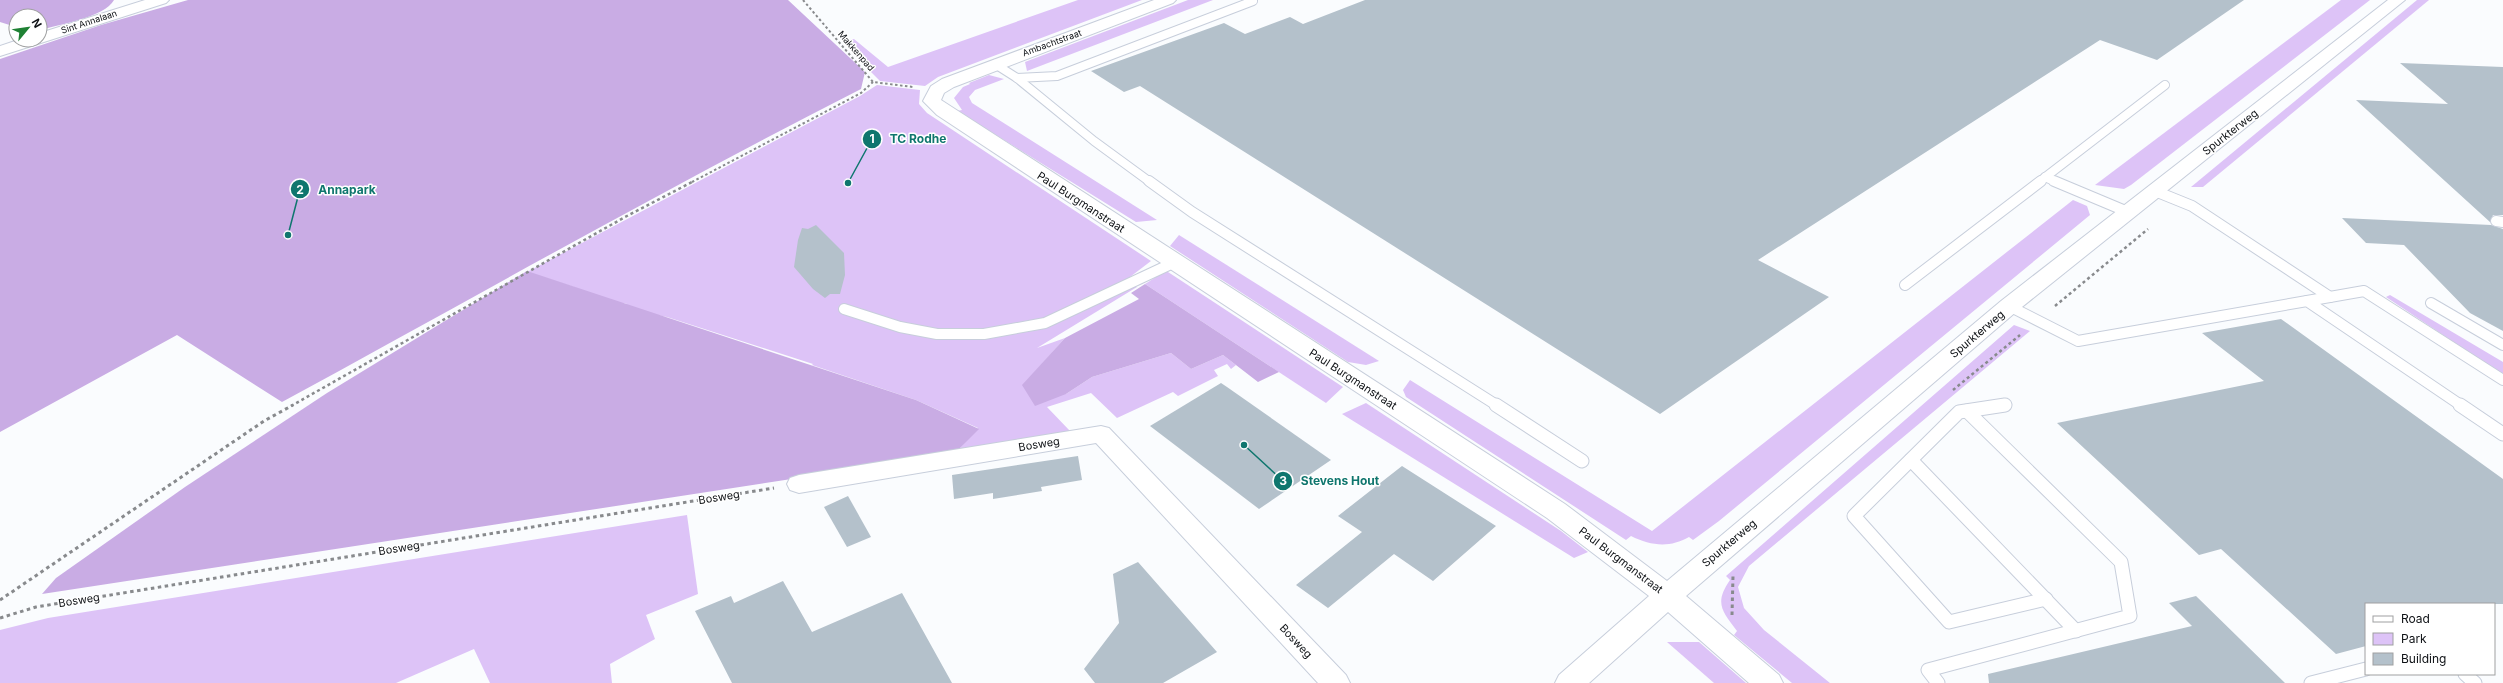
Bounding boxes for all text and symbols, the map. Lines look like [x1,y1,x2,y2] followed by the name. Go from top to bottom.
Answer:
[59,7,118,36] street label: Sint Annalaan
[8,8,48,48] north arrow
[29,16,45,30] text: N
[1021,27,1083,58] street label: Ambachtstraat
[836,28,877,73] street label: Makkenpad
[2199,106,2261,158] street label: Spurkterweg
[862,127,954,151] callout: TC Rodhe
[869,131,875,146] text: 1
[890,131,946,146] text: TC Rodhe
[1035,168,1128,236] street label: Paul Burgmanstraat
[290,177,383,201] callout: Annapark
[296,182,304,197] text: 2
[318,182,376,197] text: Annapark
[1947,307,2007,361] street label: Spurkterweg
[1307,345,1400,413] street label: Paul Burgmanstraat
[1017,434,1061,454] street label: Bosweg
[1273,469,1387,493] callout: Stevens Hout
[1279,473,1287,488] text: 3
[1301,473,1380,488] text: Stevens Hout
[697,487,741,507] street label: Bosweg
[1699,516,1759,570] street label: Spurkterweg
[1576,524,1666,596] street label: Paul Burgmanstraat
[377,538,421,558] street label: Bosweg
[57,590,101,610] street label: Bosweg
[2365,603,2495,675] legend
[2401,611,2430,626] text: Road
[1277,621,1315,661] street label: Bosweg
[2401,631,2427,646] text: Park
[2401,651,2446,666] text: Building

